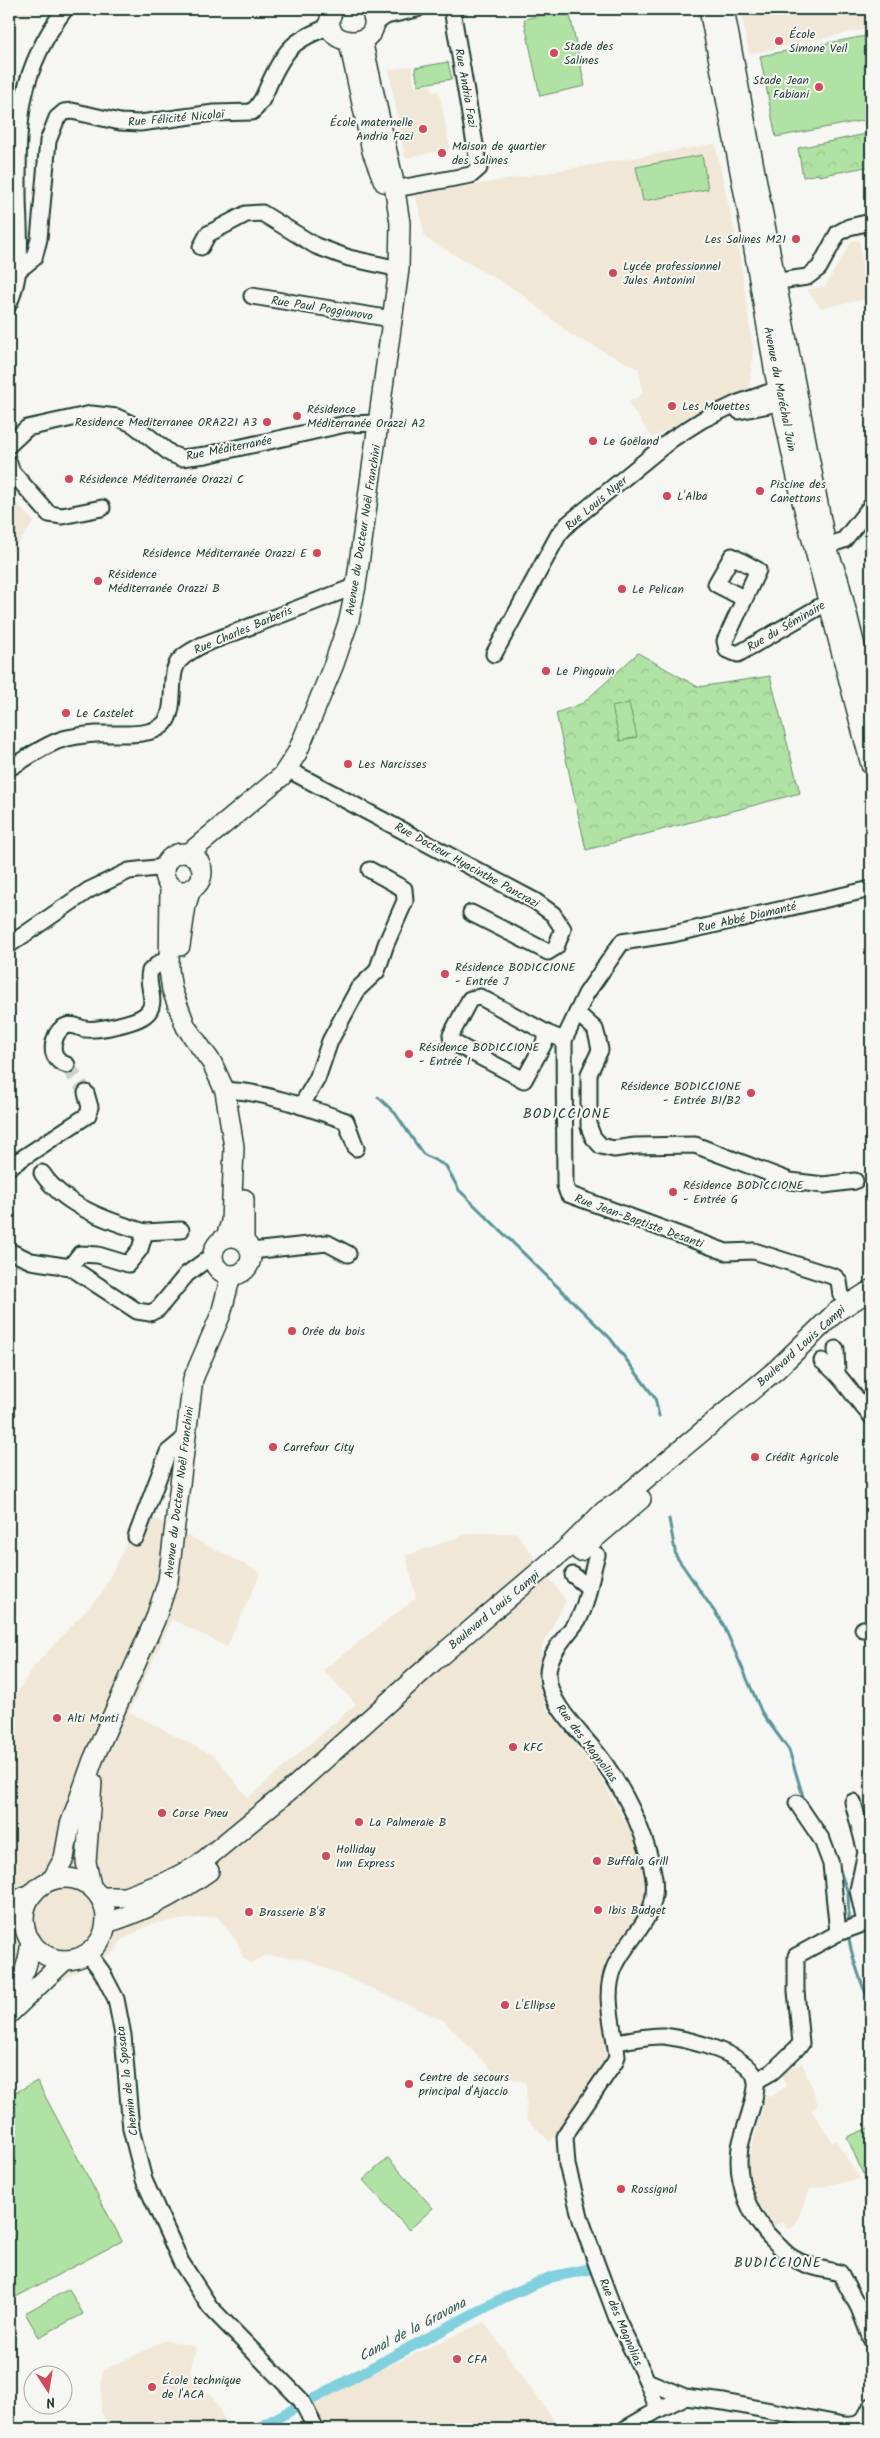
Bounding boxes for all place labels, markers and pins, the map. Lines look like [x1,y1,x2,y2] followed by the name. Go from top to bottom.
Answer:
[789,25,847,58] place label: École Simone Veil
[773,35,785,47] marker: École Simone Veil
[564,37,613,70] place label: Stade des Salines
[548,47,560,59] marker: Stade des Salines
[753,71,810,104] place label: Stade Jean Fabiani
[813,81,825,93] marker: Stade Jean Fabiani
[330,113,414,146] place label: École maternelle Andria Fazi
[417,123,429,135] marker: École maternelle Andria Fazi
[452,137,547,170] place label: Maison de quartier des Salines
[436,147,448,159] marker: Maison de quartier des Salines
[704,230,786,249] place label: Les Salines M21
[790,233,802,245] marker: Les Salines M21
[623,257,721,290] place label: Lycée professionnel Jules Antonini
[607,267,619,279] marker: Lycée professionnel Jules Antonini
[682,397,750,416] place label: Les Mouettes
[307,400,426,433] place label: Résidence Méditerranée Orazzi A2
[666,400,678,412] marker: Les Mouettes
[291,410,303,422] marker: Résidence Méditerranée Orazzi A2
[75,413,257,432] place label: Residence Mediterranee ORAZZI A3
[261,416,273,428] marker: Residence Mediterranee ORAZZI A3
[603,432,660,451] place label: Le Goëland
[587,435,599,447] marker: Le Goëland
[79,470,244,489] place label: Résidence Méditerranée Orazzi C
[63,473,75,485] marker: Résidence Méditerranée Orazzi C
[770,475,826,508] place label: Piscine des Canettons
[754,485,766,497] marker: Piscine des Canettons
[677,487,708,506] place label: L'Alba
[661,490,673,502] marker: L'Alba
[142,544,308,563] place label: Résidence Méditerranée Orazzi E
[311,547,323,559] marker: Résidence Méditerranée Orazzi E
[108,565,220,598] place label: Résidence Méditerranée Orazzi B
[92,575,104,587] marker: Résidence Méditerranée Orazzi B
[632,580,684,599] place label: Le Pelican
[616,583,628,595] marker: Le Pelican
[556,662,615,681] place label: Le Pingouin
[540,665,552,677] marker: Le Pingouin
[76,704,134,723] place label: Le Castelet
[60,707,72,719] marker: Le Castelet
[358,755,427,774] place label: Les Narcisses
[342,758,354,770] marker: Les Narcisses
[455,958,577,991] place label: Résidence BODICCIONE - Entrée J
[439,968,451,980] marker: Résidence BODICCIONE - Entrée J
[419,1038,541,1071] place label: Résidence BODICCIONE - Entrée I
[403,1048,415,1060] marker: Résidence BODICCIONE - Entrée I
[620,1077,742,1110] place label: Résidence BODICCIONE - Entrée B1/B2
[745,1087,757,1099] marker: Résidence BODICCIONE - Entrée B1/B2
[683,1176,805,1209] place label: Résidence BODICCIONE - Entrée G
[667,1186,679,1198] marker: Résidence BODICCIONE - Entrée G
[302,1322,365,1341] place label: Orée du bois
[286,1325,298,1337] marker: Orée du bois
[283,1438,354,1457] place label: Carrefour City
[267,1441,279,1453] marker: Carrefour City
[765,1448,839,1467] place label: Crédit Agricole
[749,1451,761,1463] marker: Crédit Agricole
[67,1709,119,1728] place label: Alti Monti
[51,1712,63,1724] marker: Alti Monti
[523,1738,544,1757] place label: KFC
[507,1741,519,1753] marker: KFC
[172,1804,228,1823] place label: Corse Pneu
[156,1807,168,1819] marker: Corse Pneu
[369,1813,446,1832] place label: La Palmeraie B
[353,1816,365,1828] marker: La Palmeraie B
[336,1840,395,1873] place label: Holliday Inn Express
[320,1850,332,1862] marker: Holliday Inn Express
[607,1852,668,1871] place label: Buffalo Grill
[591,1855,603,1867] marker: Buffalo Grill
[608,1901,666,1920] place label: Ibis Budget
[259,1903,326,1922] place label: Brasserie B'8
[592,1904,604,1916] marker: Ibis Budget
[243,1906,255,1918] marker: Brasserie B'8
[515,1996,556,2015] place label: L'Ellipse
[499,1999,511,2011] marker: L'Ellipse
[418,2068,509,2101] place label: Centre de secours principal d'Ajaccio
[403,2078,415,2090] marker: Centre de secours principal d'Ajaccio
[631,2180,677,2199] place label: Rossignol
[615,2183,627,2195] marker: Rossignol
[467,2350,488,2369] place label: CFA
[451,2353,463,2365] marker: CFA
[162,2371,241,2404] place label: École technique de l'ACA
[146,2381,158,2393] marker: École technique de l'ACA

